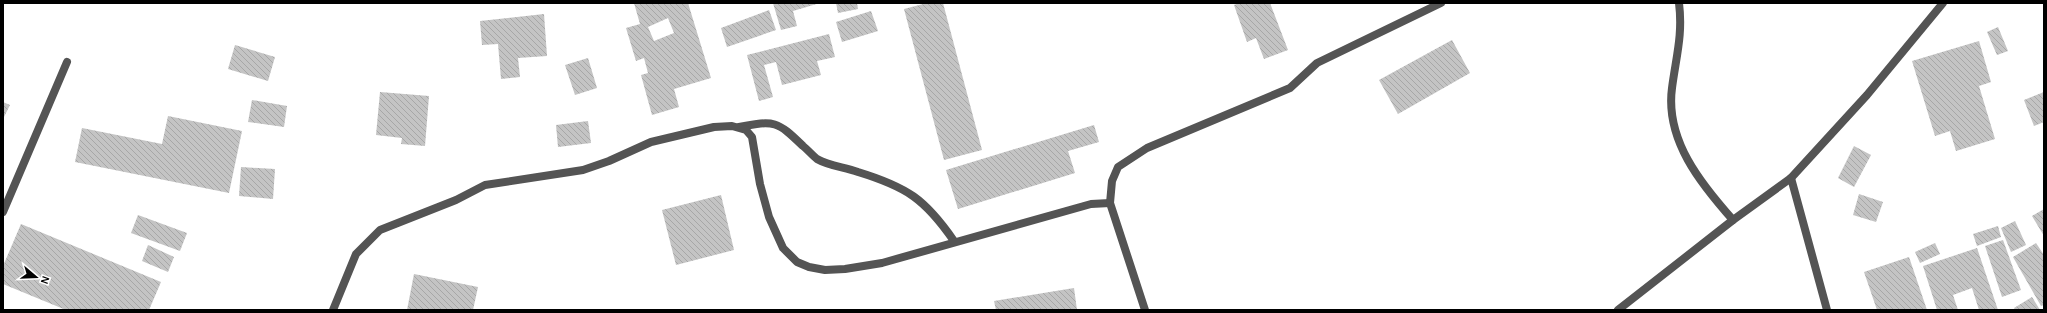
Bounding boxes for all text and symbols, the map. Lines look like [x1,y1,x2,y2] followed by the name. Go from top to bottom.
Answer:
[16,257,56,297] north arrow
[39,275,51,286] text: N

